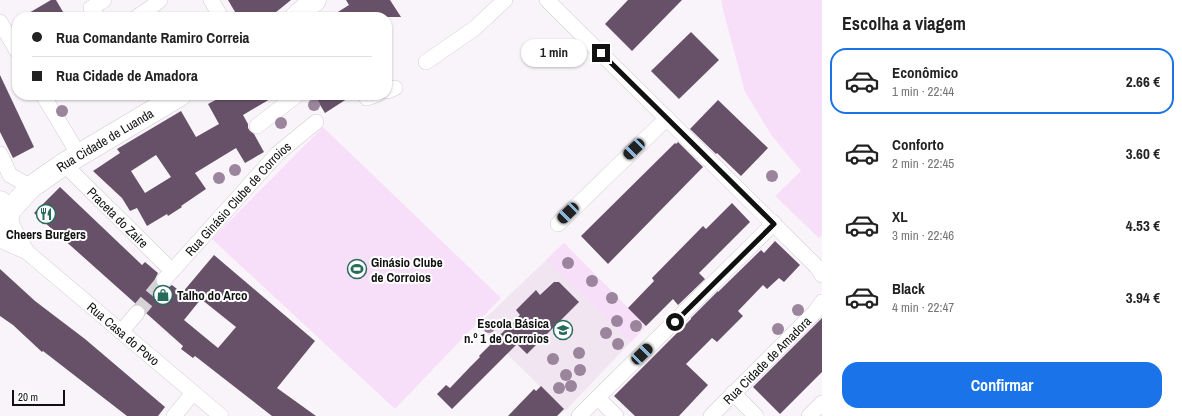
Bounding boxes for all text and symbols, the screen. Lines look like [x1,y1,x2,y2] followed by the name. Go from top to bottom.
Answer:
[842,11,966,36] text: Escolha a viagem
[56,27,249,48] text: Rua Comandante Ramiro Correia
[521,39,587,67] callout: 1 min
[540,44,568,61] text: 1 min
[592,44,610,62] route end
[892,62,958,83] text: Econômico
[844,63,880,99] icon: car
[56,65,198,86] text: Rua Cidade de Amadora
[1126,71,1160,92] text: 2.66 €
[892,83,954,100] text: 1 min · 22:44
[53,105,157,176] street label: Rua Cidade de Luanda
[892,134,944,155] text: Conforto
[844,135,880,171] icon: car
[621,136,647,162] car
[182,138,295,260] street label: Rua Ginásio Clube de Corroios
[1126,143,1160,164] text: 3.60 €
[892,155,954,172] text: 2 min · 22:45
[83,184,152,252] street label: Praceta do Zaire
[555,200,581,226] car
[35,203,57,225] restaurant icon: Cheers Burgers
[892,206,908,227] text: XL
[844,207,880,243] icon: car
[1126,215,1160,236] text: 4.53 €
[6,226,86,243] place label: Cheers Burgers
[892,227,954,244] text: 3 min · 22:46
[371,254,443,286] place label: Ginásio Clube de Corroios
[346,258,368,280] sports icon: Ginásio Clube de Corroios
[892,278,925,299] text: Black
[844,279,880,315] icon: car
[152,284,174,306] shop icon: Talho do Arco
[177,287,248,304] place label: Talho do Arco
[1126,287,1160,308] text: 3.94 €
[84,299,163,369] street label: Rua Casa do Povo
[892,299,954,316] text: 4 min · 22:47
[666,313,684,331] route start
[720,313,815,408] street label: Rua Cidade de Amadora
[464,315,549,347] place label: Escola Básica n.º 1 de Corroios
[552,319,574,341] school or university icon: Escola Básica n.º 1 de Corroios
[629,341,655,367] car
[842,362,1162,408] button: Confirmar
[12,388,65,407] scale bar
[18,390,38,404] text: 20 m

